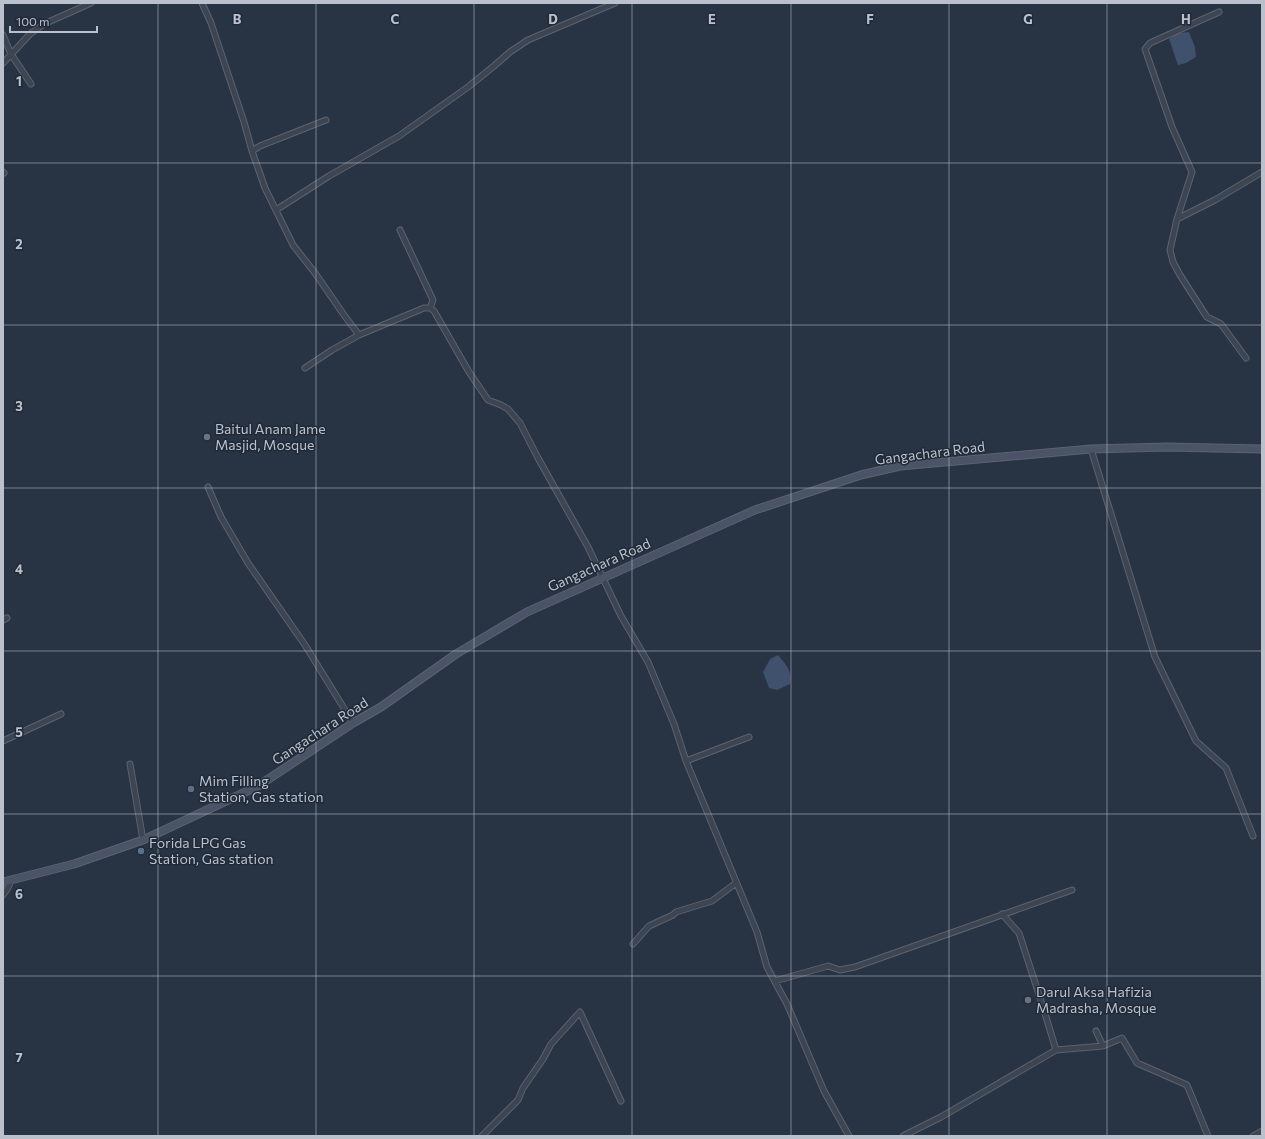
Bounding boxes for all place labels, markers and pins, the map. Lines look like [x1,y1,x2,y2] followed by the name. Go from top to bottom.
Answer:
[215,420,326,453] place label: Baitul Anam Jame Masjid, Mosque
[202,432,212,442] marker: Baitul Anam Jame Masjid, Mosque
[199,772,324,805] place label: Mim Filling Station, Gas station
[186,784,196,794] marker: Mim Filling Station, Gas station
[149,834,274,867] place label: Forida LPG Gas Station, Gas station
[136,846,146,856] marker: Forida LPG Gas Station, Gas station
[1036,983,1156,1016] place label: Darul Aksa Hafizia Madrasha, Mosque
[1023,995,1033,1005] marker: Darul Aksa Hafizia Madrasha, Mosque

